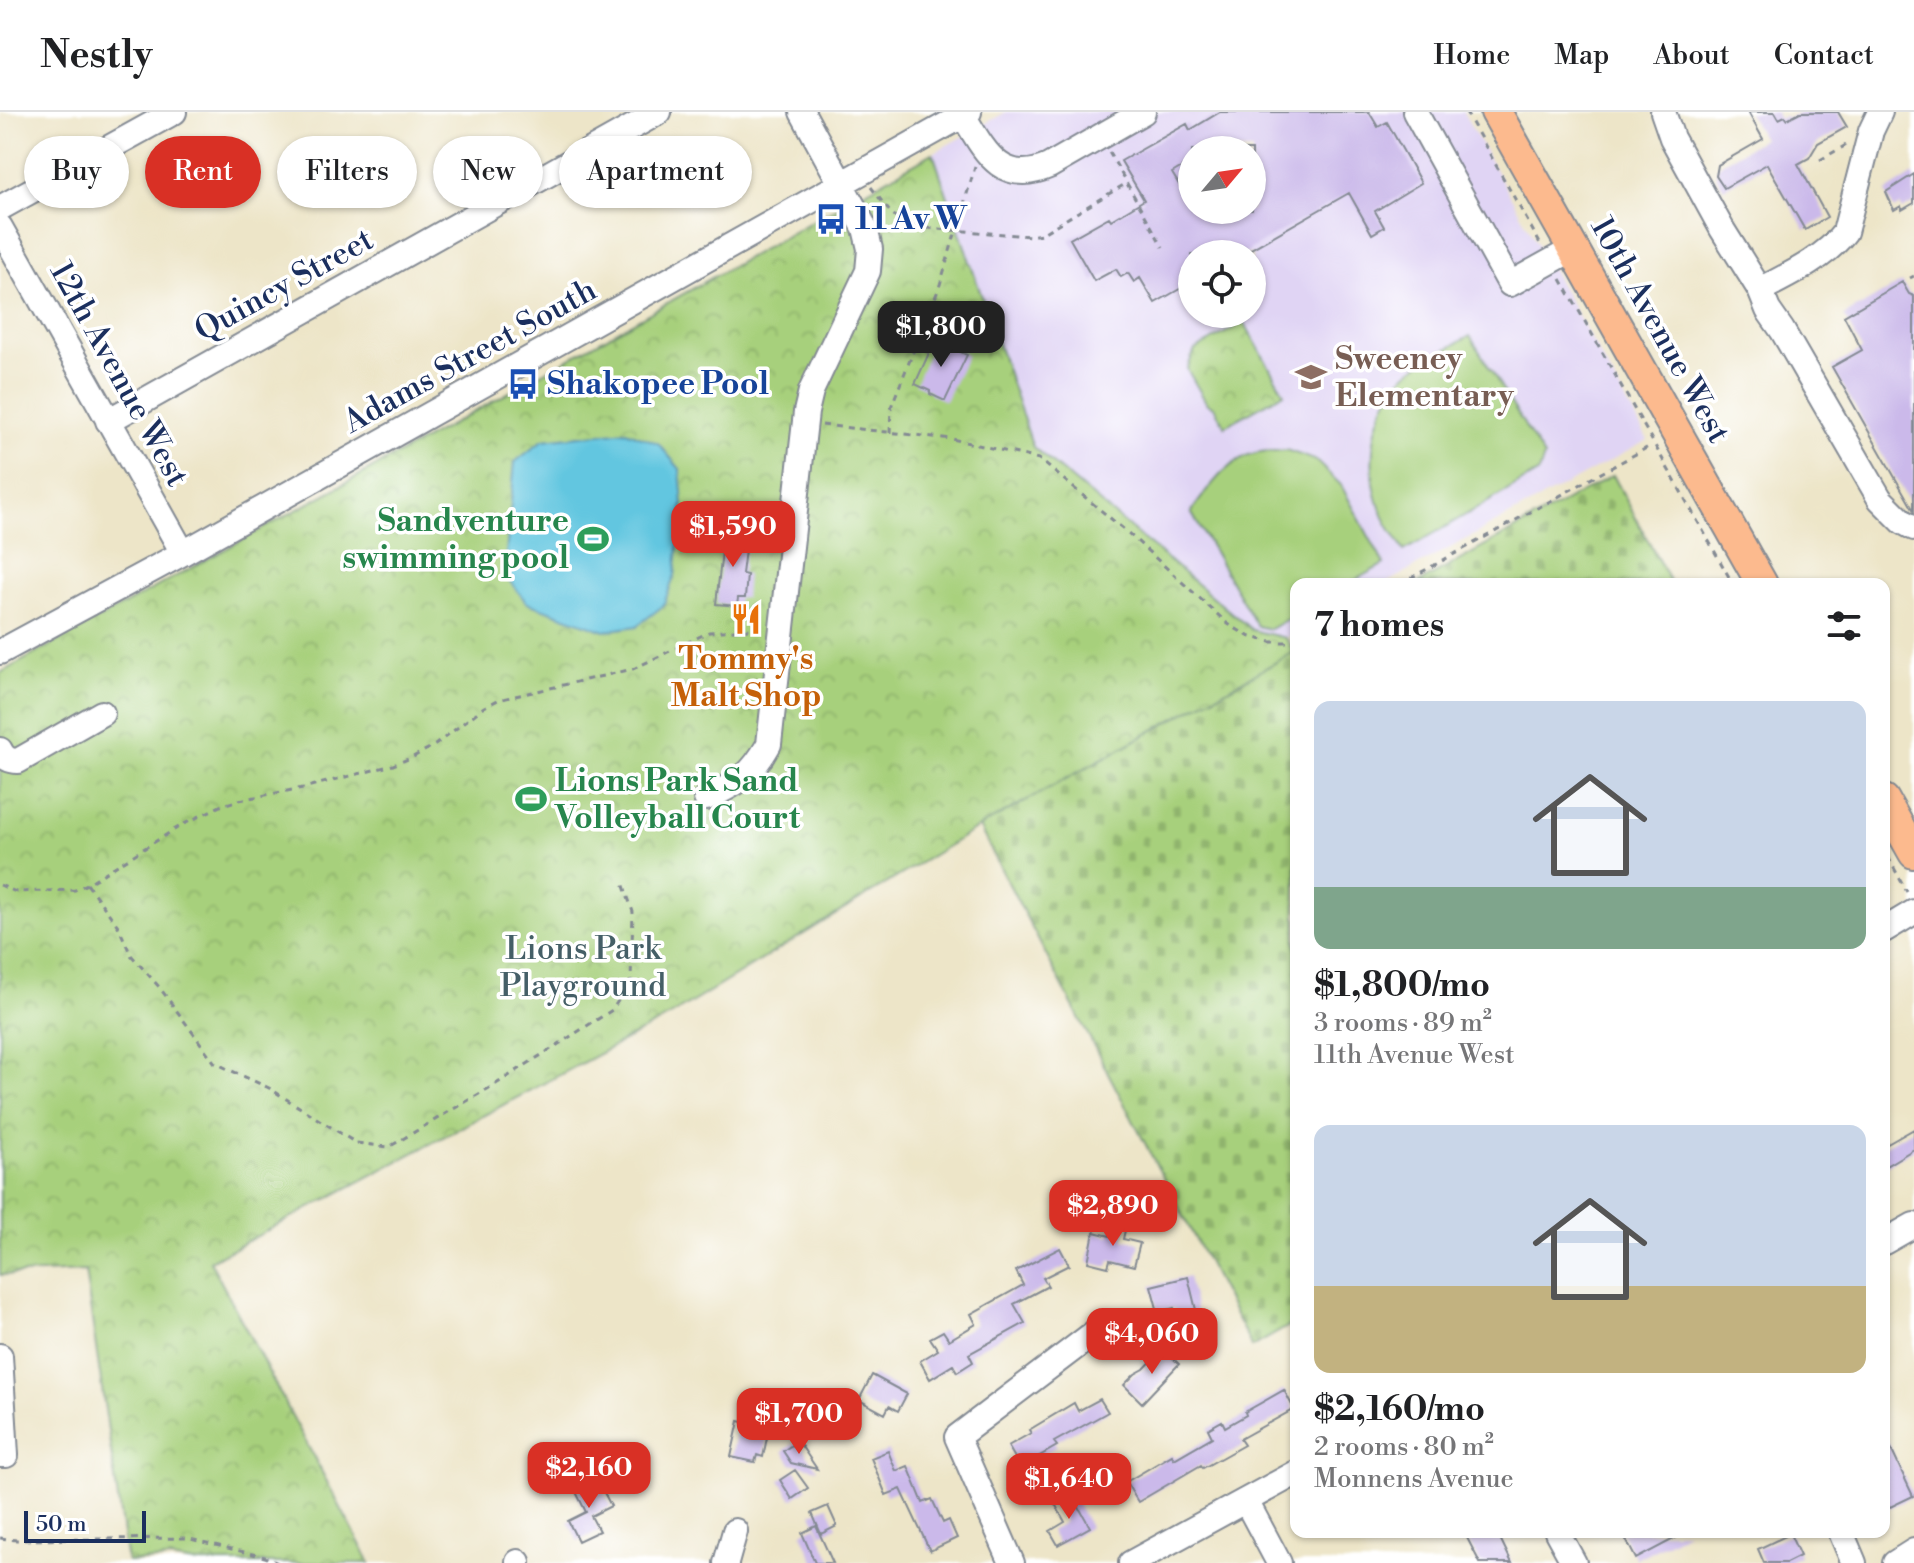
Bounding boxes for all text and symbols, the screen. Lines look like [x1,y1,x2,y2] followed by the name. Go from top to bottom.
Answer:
[40,32,153,79] text: Nestly
[1434,38,1510,73] text: Home
[1554,38,1609,73] text: Map
[1653,38,1730,73] text: About
[1774,38,1874,73] text: Contact
[24,136,129,208] chip: Buy
[145,136,261,208] chip: Rent
[277,136,417,208] chip: Filters
[433,136,543,208] chip: New
[559,136,752,208] chip: Apartment
[1178,136,1266,224] north arrow
[1178,136,1266,328] map controls
[855,199,968,239] place label: 11 Av W
[814,202,848,236] bus stop icon: 11 Av W
[1581,210,1739,450] street label: 10th Avenue West
[188,219,380,351] street label: Quincy Street
[1178,240,1266,328] button: locate
[41,255,197,493] street label: 12th Avenue West
[336,270,604,443] street label: Adams Street South
[876,301,1006,369] pin: $1,800
[896,311,986,343] text: $1,800
[1335,339,1515,416] place label: Sweeney Elementary
[1294,360,1328,394] school or university icon: Sweeney Elementary
[547,364,770,404] place label: Shakopee Pool
[506,367,540,401] bus stop icon: Shakopee Pool
[342,501,569,578] place label: Sandventure swimming pool
[668,501,798,569] pin: $1,590
[689,511,777,543] text: $1,590
[576,522,610,556] sports icon: Sandventure swimming pool
[729,602,763,636] restaurant icon: Tommy's Malt Shop
[1822,604,1866,648] icon: filters
[1314,605,1444,647] text: 7 homes
[670,639,822,716] place label: Tommy's Malt Shop
[1518,753,1662,897] icon: home
[554,761,801,838] place label: Lions Park Sand Volleyball Court
[514,782,548,816] sports icon: Lions Park Sand Volleyball Court
[500,929,666,1006] park label: Lions Park Playground
[1314,965,1490,1007] text: $1,800/mo
[1314,1007,1492,1039] text: 3 rooms · 89 m²
[1314,1039,1515,1071] text: 11th Avenue West
[1518,1177,1662,1321] icon: home
[1048,1180,1178,1248] pin: $2,890
[1067,1190,1159,1222] text: $2,890
[1087,1308,1217,1376] pin: $4,060
[1104,1318,1200,1350] text: $4,060
[734,1388,864,1456] pin: $1,700
[1314,1389,1485,1431] text: $2,160/mo
[755,1398,843,1430] text: $1,700
[1314,1431,1494,1463] text: 2 rooms · 80 m²
[524,1442,654,1510] pin: $2,160
[546,1452,632,1484] text: $2,160
[1004,1453,1134,1521] pin: $1,640
[1024,1463,1114,1495] text: $1,640
[1314,1463,1514,1495] text: Monnens Avenue
[24,1507,146,1543] scale bar
[36,1511,87,1538] text: 50 m

